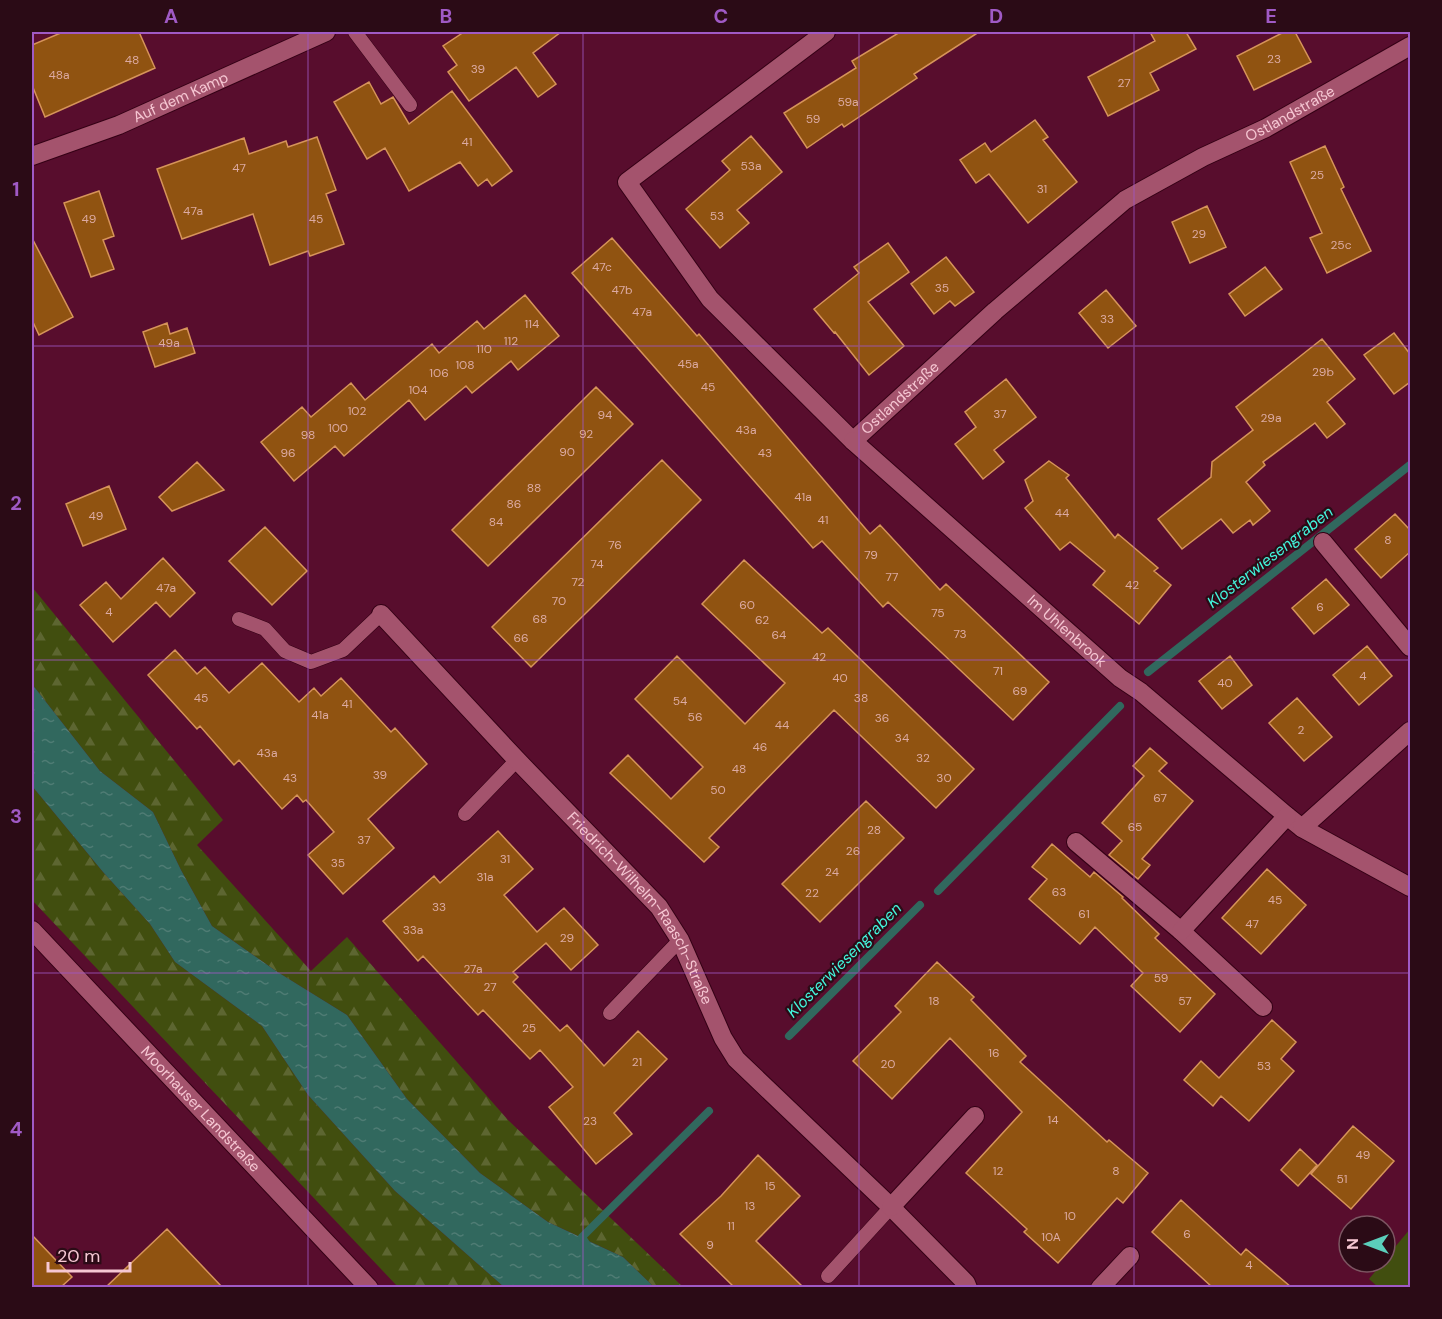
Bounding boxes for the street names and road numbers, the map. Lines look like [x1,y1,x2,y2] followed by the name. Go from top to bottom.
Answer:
[130,67,231,127] street label: Auf dem Kamp
[1242,81,1338,146] street label: Ostlandstraße
[857,357,943,439] street label: Ostlandstraße
[1023,590,1111,672] street label: Im Uhlenbrook
[563,808,717,1008] street label: Friedrich-Wilhelm-Raasch-Straße
[136,1042,265,1176] street label: Moorhauser Landstraße

